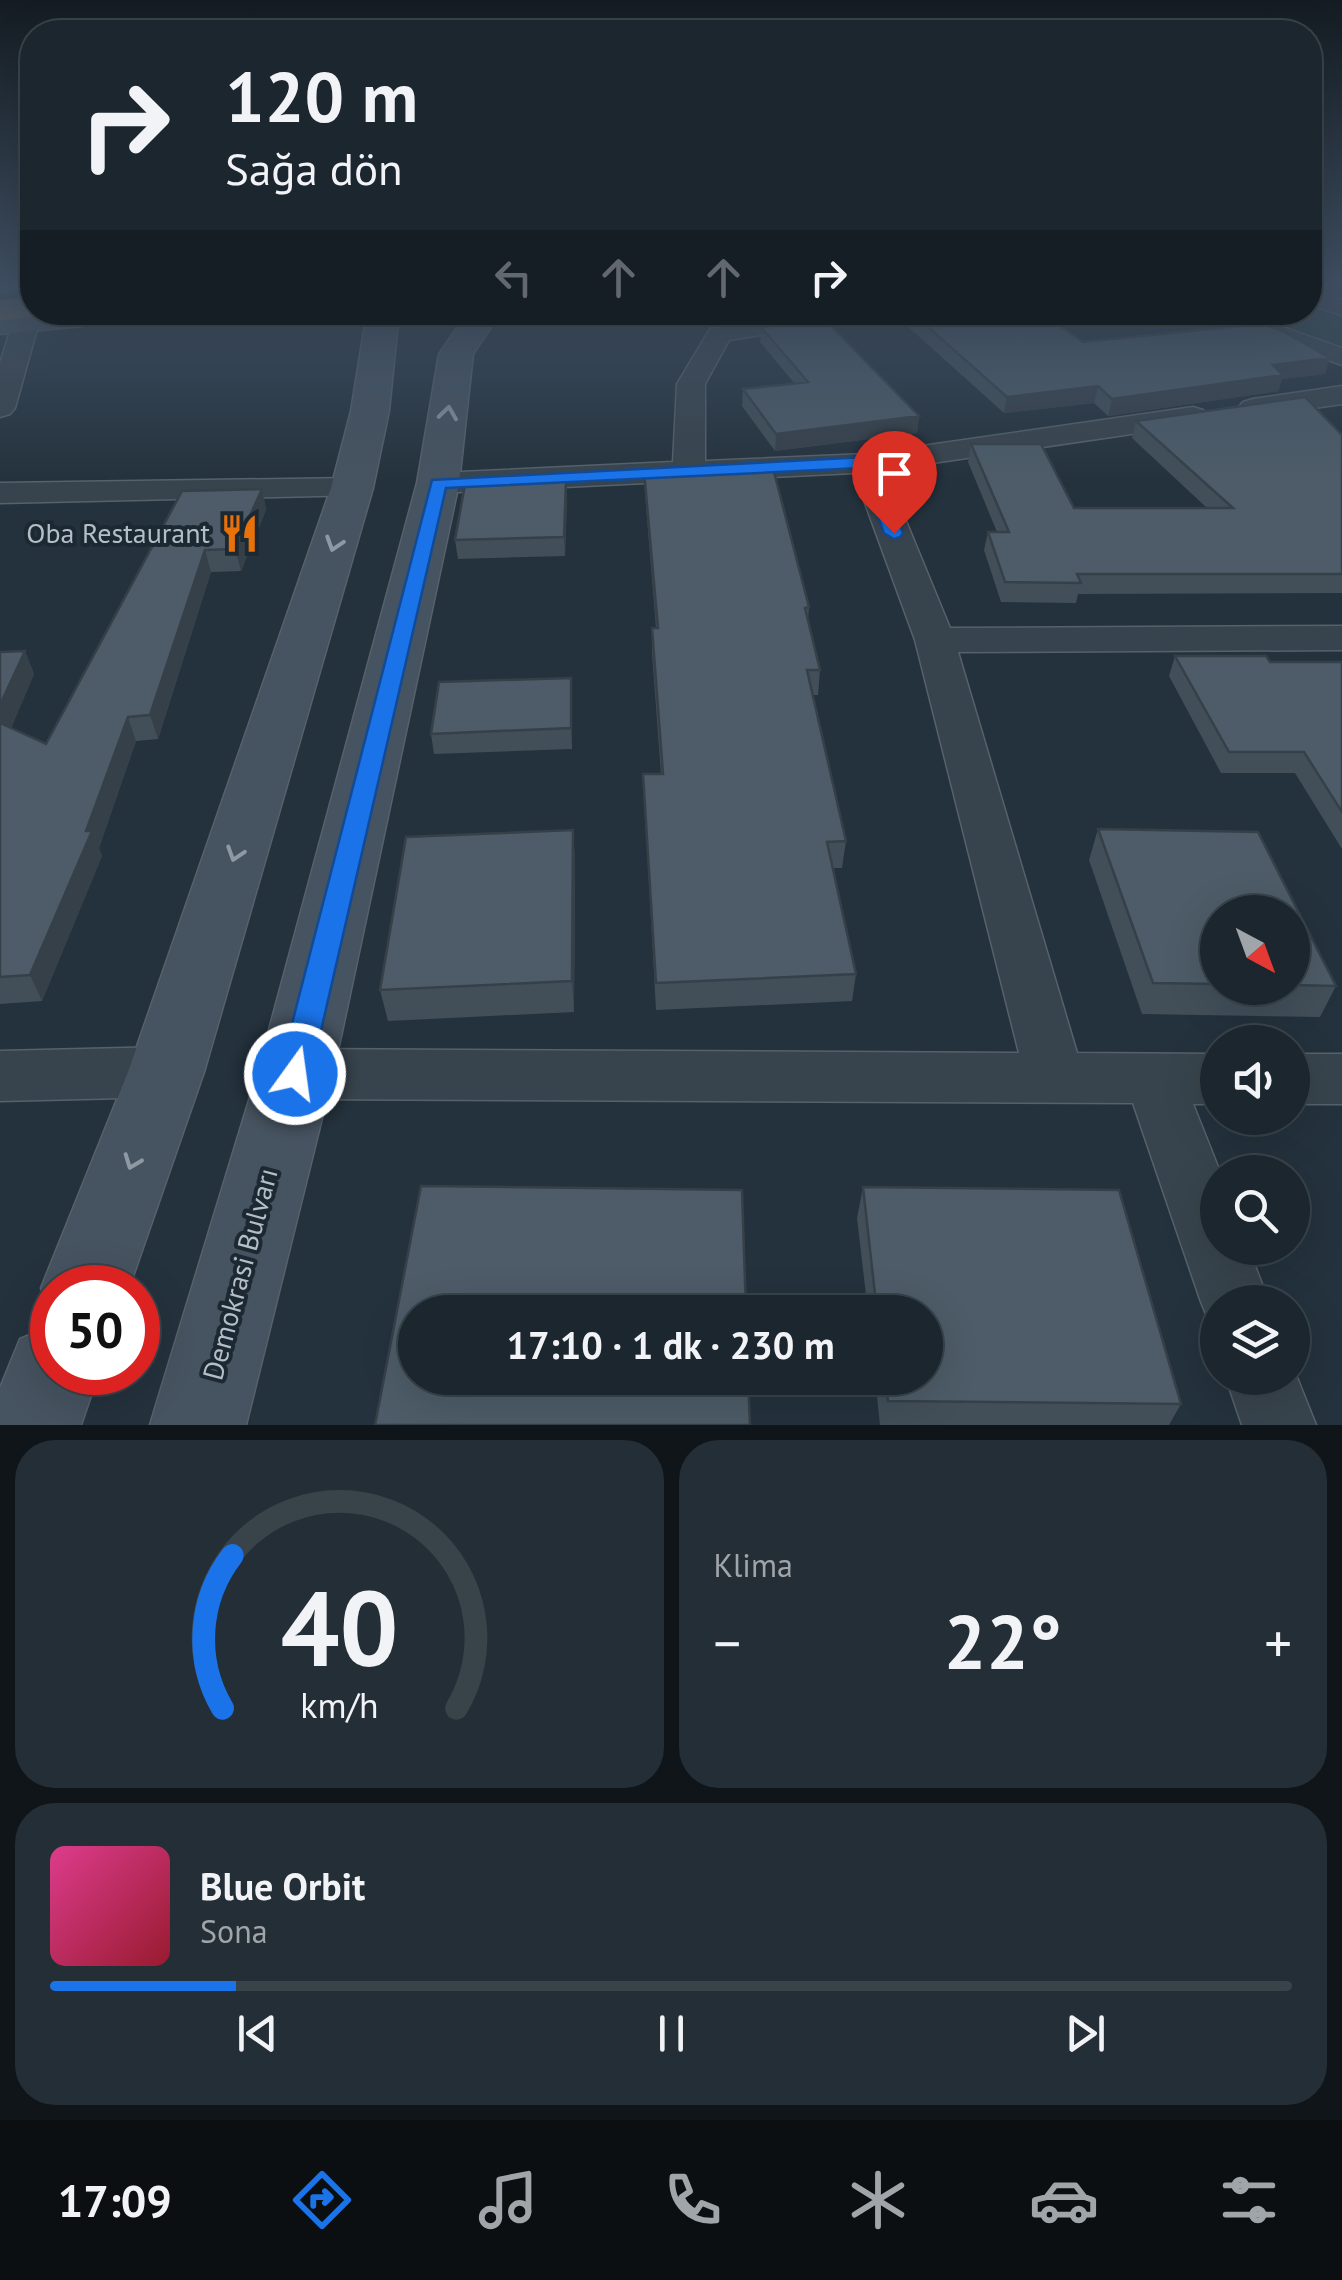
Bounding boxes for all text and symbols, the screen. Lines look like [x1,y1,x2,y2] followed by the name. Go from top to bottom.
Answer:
[225,51,418,141] text: 120 m
[60,60,190,190] icon: right
[225,139,403,197] text: Sağa dön
[486,250,541,305] icon: left
[591,250,646,305] icon: ahead
[696,250,751,305] icon: ahead
[801,250,856,305] icon: right
[436,405,457,422] one-way arrow
[852,431,937,534] pin
[867,446,922,501] icon: arrive
[219,512,261,554] restaurant icon: Oba Restaurant
[26,514,211,551] place label: Oba Restaurant
[325,535,346,552] one-way arrow
[227,845,247,862] one-way arrow
[1200,895,1310,1005] north arrow
[1200,895,1310,1395] map controls
[243,1022,347,1126] position arrow
[1200,1025,1310,1135] button: sound
[124,1152,144,1170] one-way arrow
[1200,1155,1310,1265] button: search
[193,1164,286,1384] street label: Demokrasi Bulvarı
[30,1265,160,1395] speed limit sign: 50
[1200,1285,1310,1395] button: layers
[506,1320,835,1369] text: 17:10 · 1 dk · 230 m
[714,1544,793,1586] text: Klima
[280,1560,398,1695] text: 40
[944,1593,1062,1690] text: 22°
[714,1607,741,1678] text: −
[1264,1607,1292,1678] text: +
[300,1682,378,1728] text: km/h
[200,1861,365,1910] text: Blue Orbit
[200,1910,268,1952] text: Sona
[230,2006,285,2061] icon: previous
[644,2006,699,2061] icon: pause
[1058,2006,1113,2061] icon: next
[287,2165,357,2235] icon: directions
[473,2165,543,2235] icon: music
[658,2165,728,2235] icon: phone
[843,2165,913,2235] icon: climate
[1029,2165,1099,2235] icon: car
[1214,2165,1284,2235] icon: filters
[58,2171,172,2229] text: 17:09

